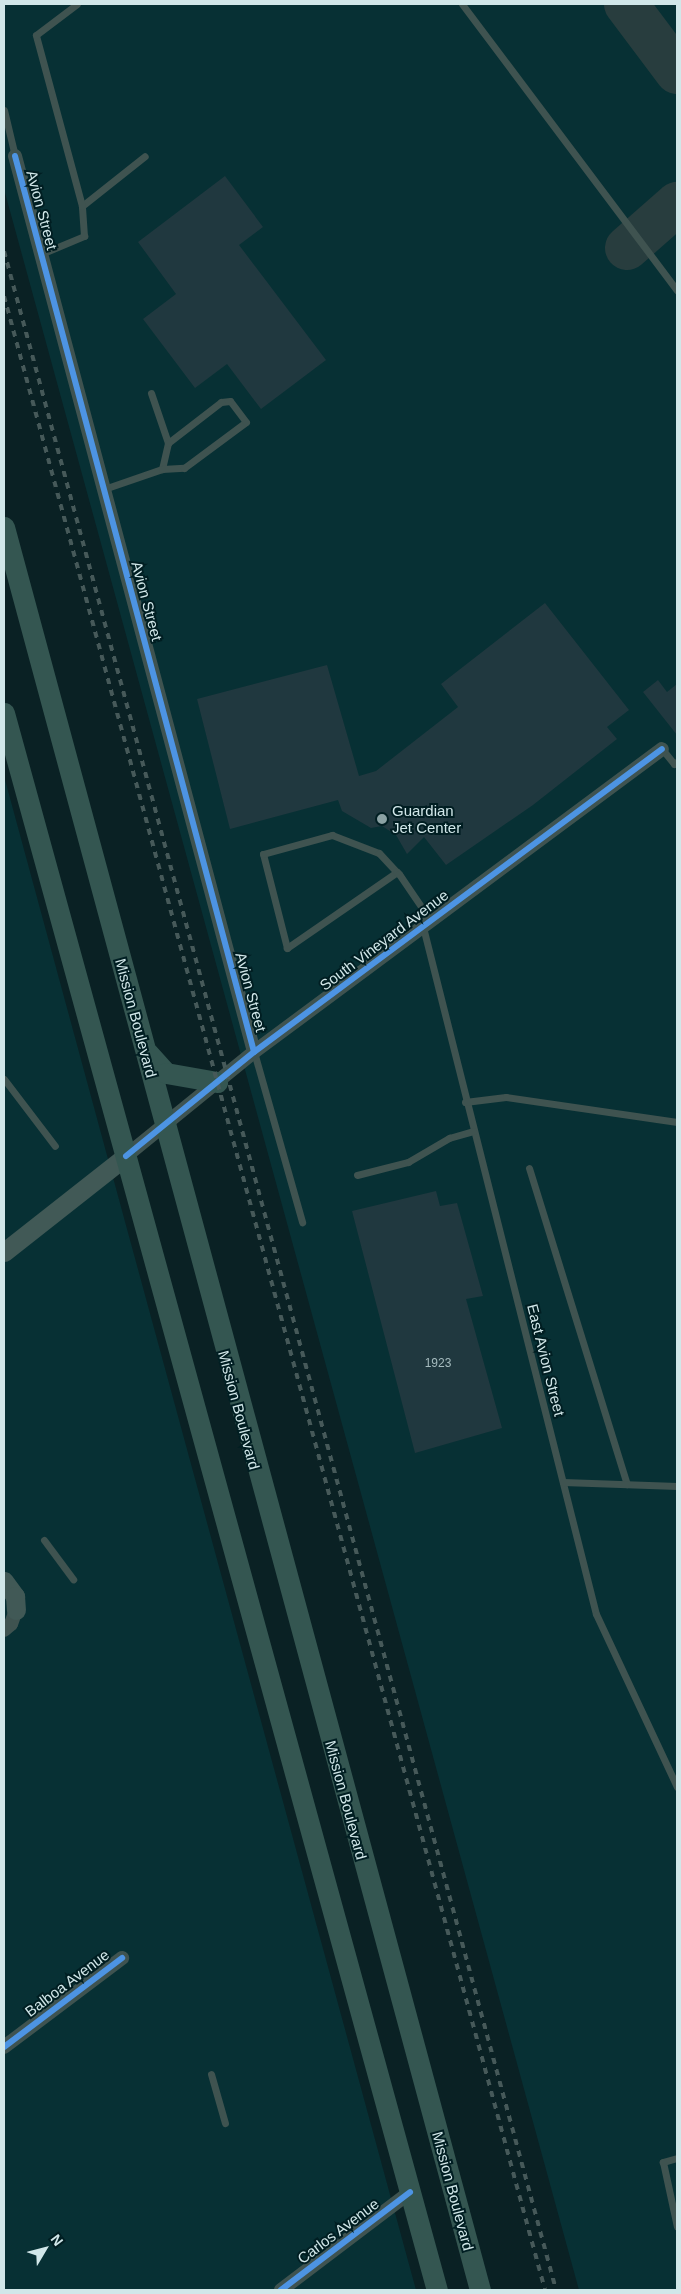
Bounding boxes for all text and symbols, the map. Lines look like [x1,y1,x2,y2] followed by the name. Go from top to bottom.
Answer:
[23,168,61,252] street label: Avion Street
[128,559,166,643] street label: Avion Street
[392,801,461,836] place label: Guardian Jet Center
[376,813,388,825] marker: Guardian Jet Center
[316,886,452,994] street label: South Vineyard Avenue
[232,950,270,1034] street label: Avion Street
[111,956,161,1080] street label: Mission Boulevard
[523,1302,569,1418] street label: East Avion Street
[214,1348,264,1472] street label: Mission Boulevard
[425,1357,451,1371] house number: 1923
[321,1738,371,1862] street label: Mission Boulevard
[21,1945,113,2021] street label: Balboa Avenue
[428,2129,478,2253] street label: Mission Boulevard
[293,2194,383,2268] street label: Carlos Avenue
[20,2224,70,2274] north arrow
[48,2231,66,2249] text: N

